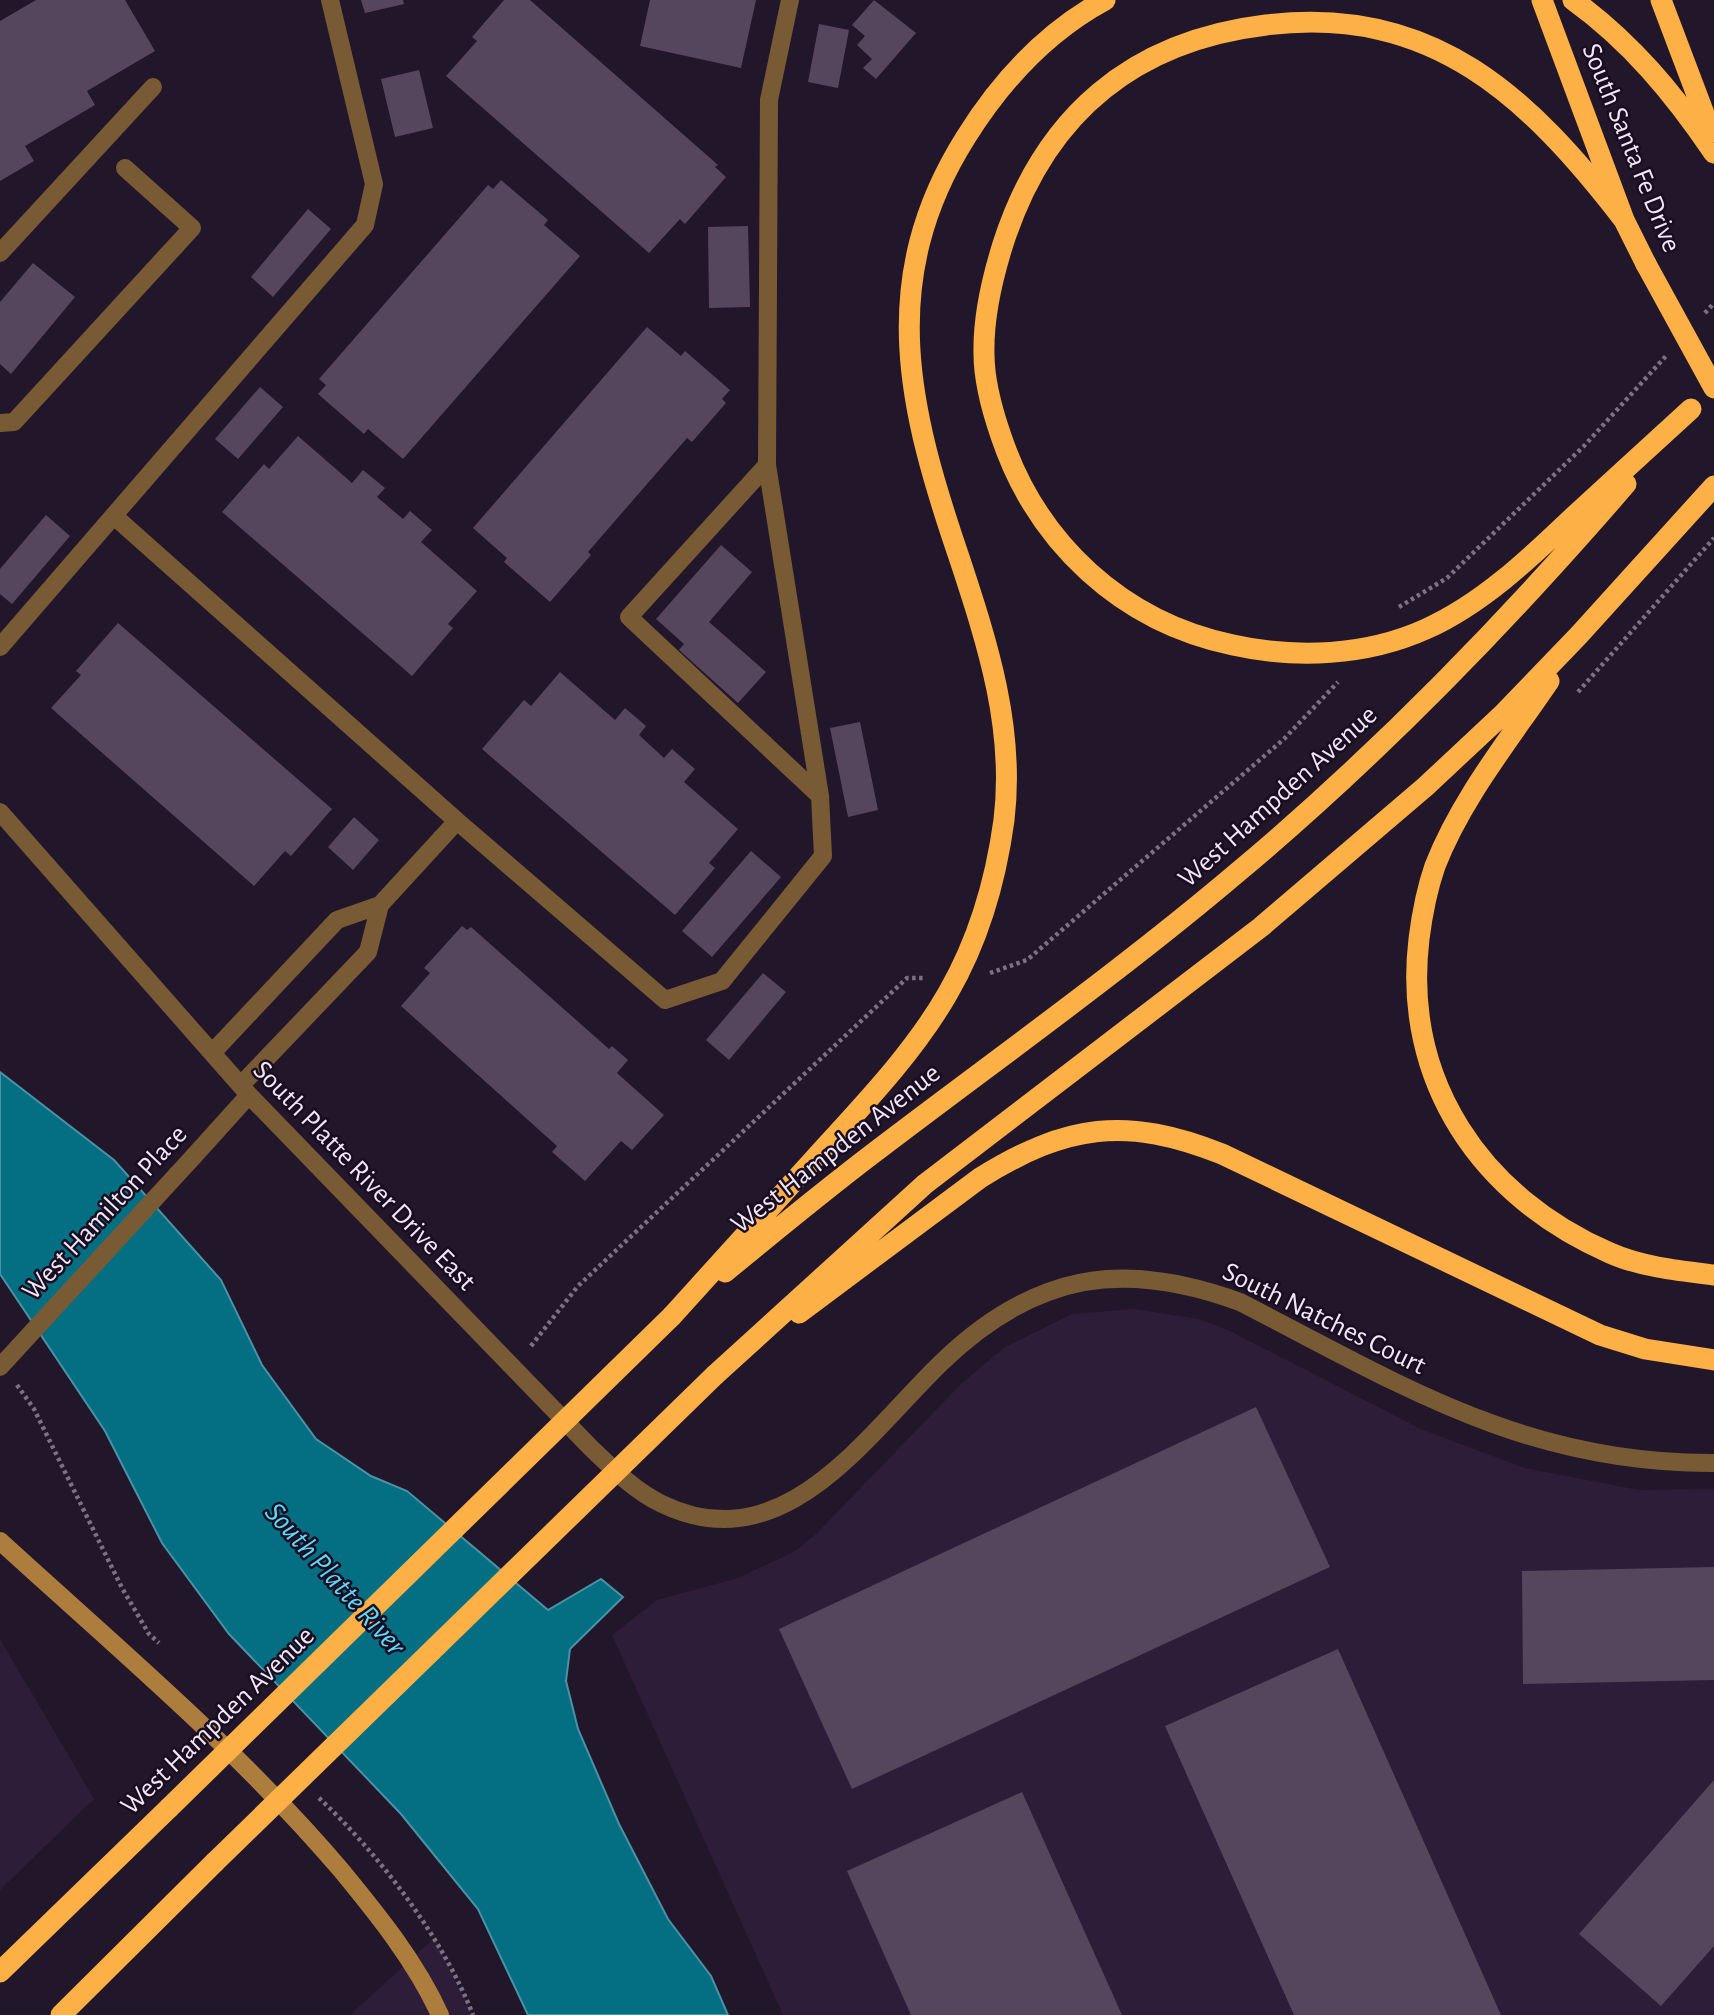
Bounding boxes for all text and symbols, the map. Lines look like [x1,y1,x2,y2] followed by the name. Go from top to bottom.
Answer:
[1576,40,1686,256] street label: South Santa Fe Drive
[1173,701,1383,893] street label: West Hampden Avenue
[247,1056,481,1296] street label: South Platte River Drive East
[726,1059,946,1239] street label: West Hampden Avenue
[17,1120,193,1306] street label: West Hamilton Place
[1218,1258,1430,1380] street label: South Natches Court
[259,1497,412,1662] water label: South Platte River
[116,1622,320,1820] street label: West Hampden Avenue

